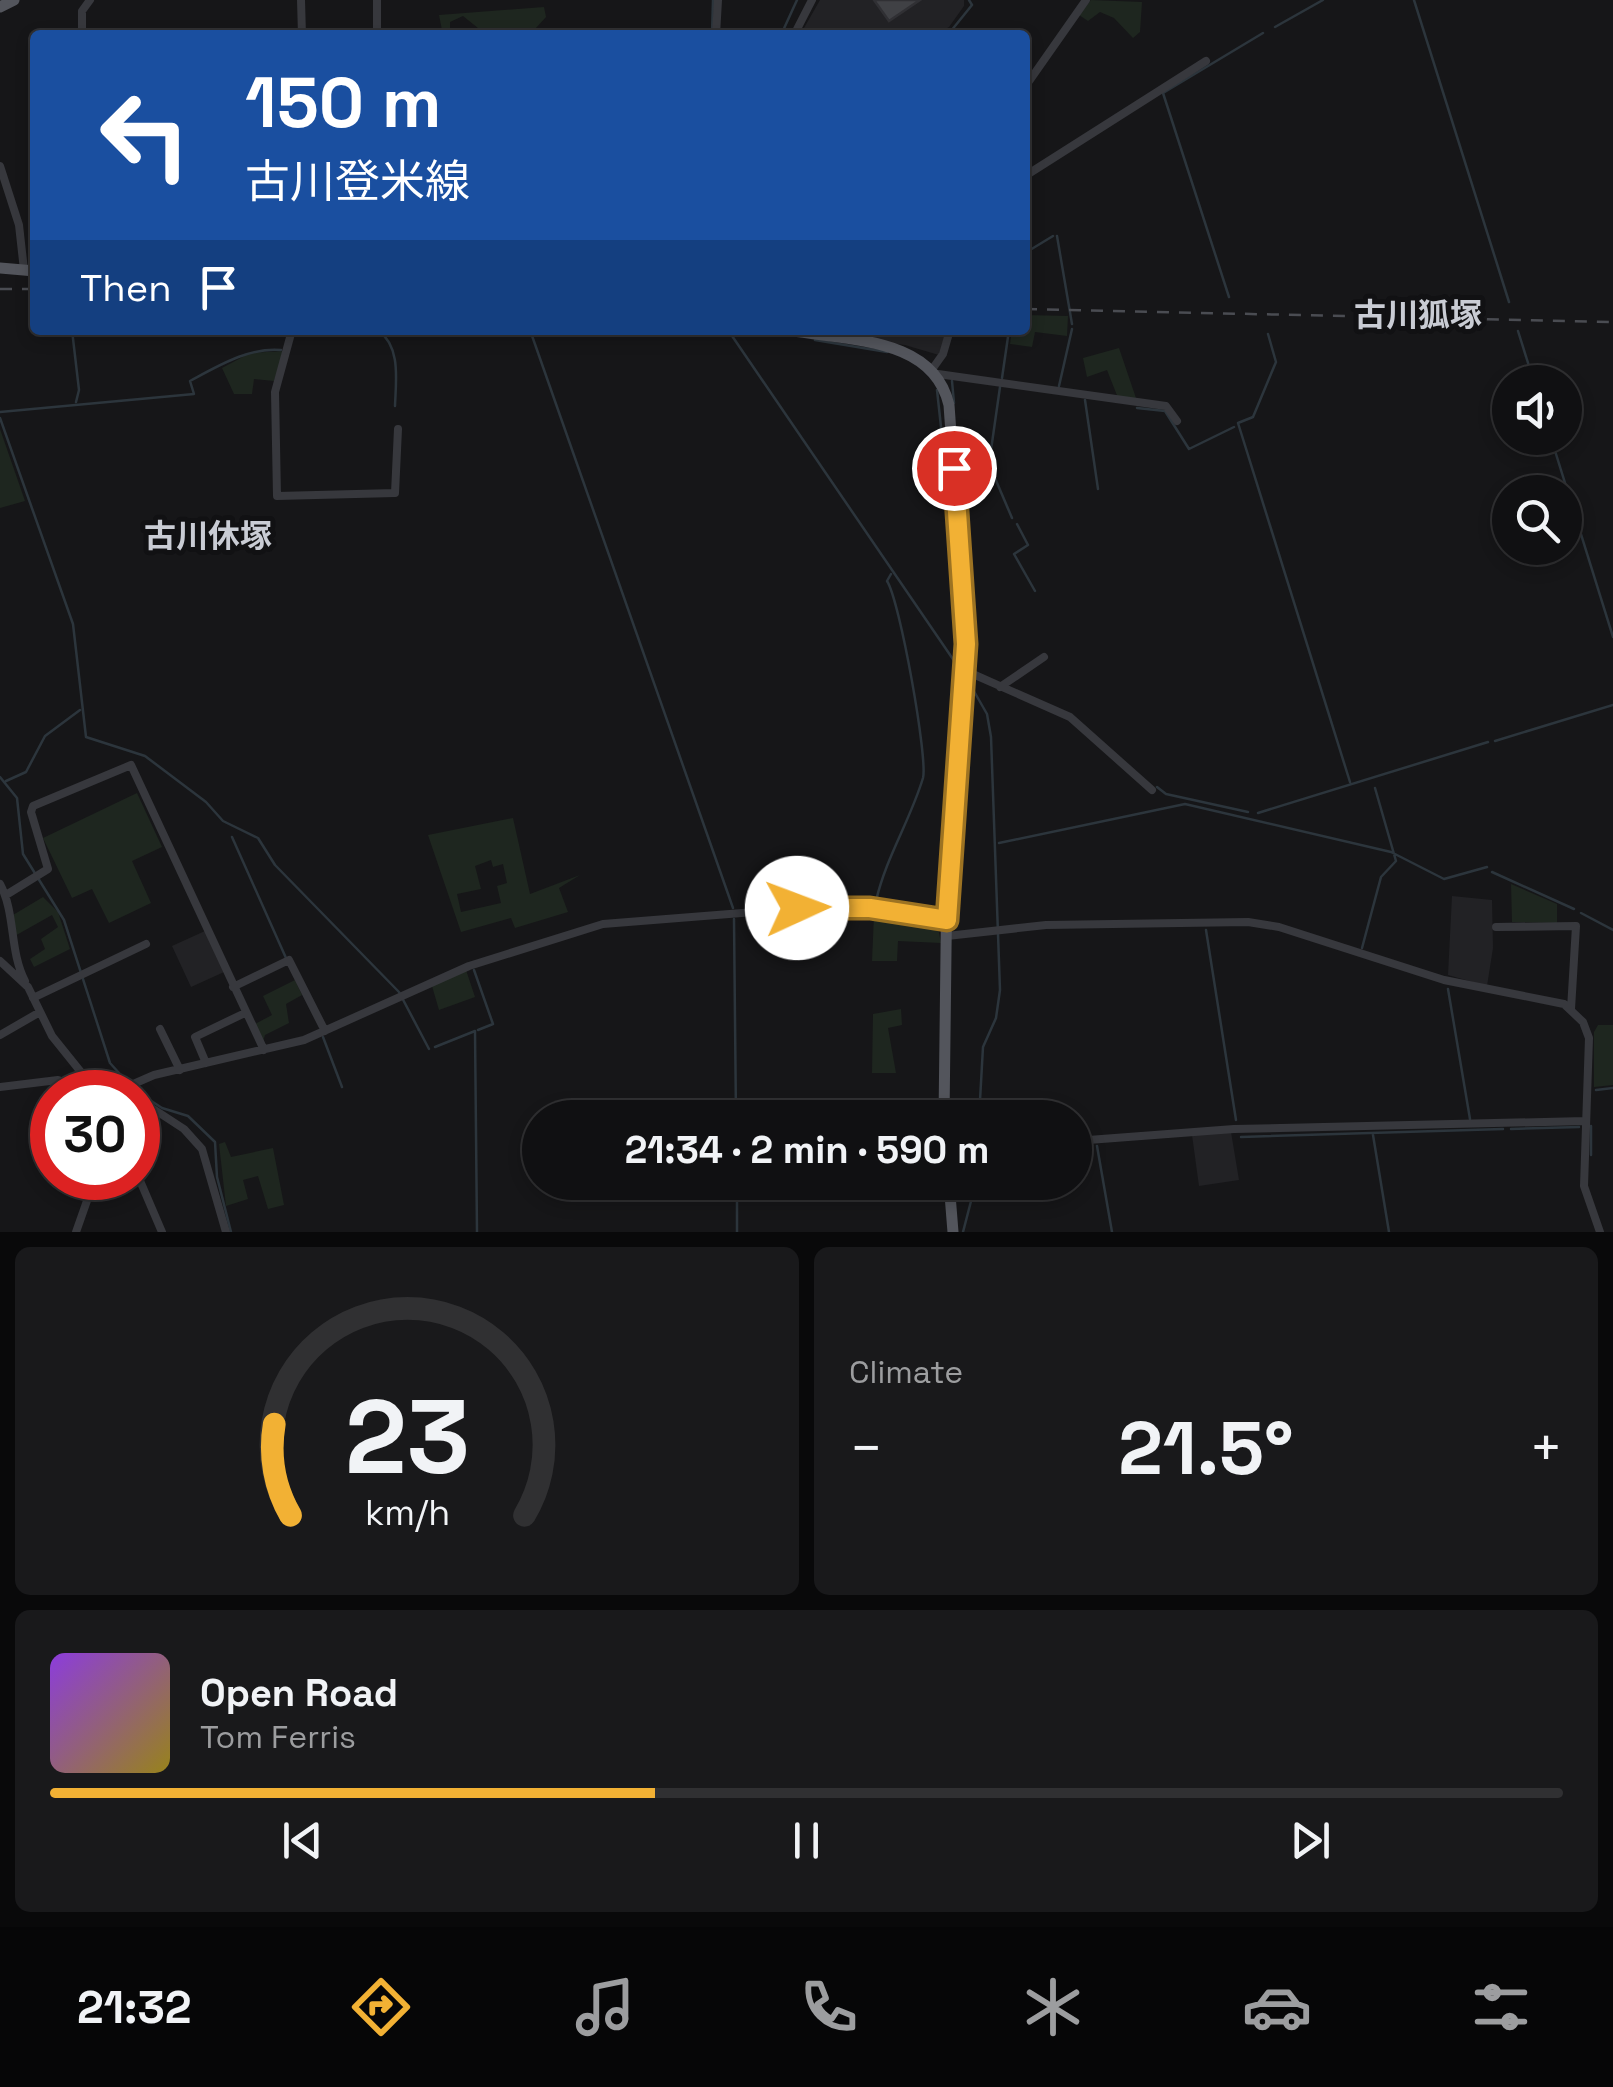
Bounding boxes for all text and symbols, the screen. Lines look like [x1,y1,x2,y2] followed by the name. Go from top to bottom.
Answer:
[245,58,442,147] text: 150 m
[80,70,210,200] icon: left
[245,153,470,210] text: 古川登米線
[191,260,246,315] icon: arrive
[80,264,171,312] text: Then
[1354,295,1482,335] district label: 古川狐塚
[1492,365,1582,565] map controls
[1492,365,1582,455] button: sound
[912,426,997,511] pin
[927,441,982,496] icon: arrive
[1492,475,1582,565] button: search
[144,516,272,556] district label: 古川休塚
[745,856,849,960] position arrow
[30,1070,160,1200] speed limit sign: 30
[625,1126,989,1174] text: 21:34 · 2 min · 590 m
[849,1352,963,1392] text: Climate
[344,1371,470,1503] text: 23
[1118,1400,1294,1496] text: 21.5°
[849,1413,883,1483] text: −
[1529,1413,1563,1483] text: +
[364,1490,450,1535] text: km/h
[200,1669,398,1717] text: Open Road
[200,1717,356,1757] text: Tom Ferris
[275,1813,330,1868] icon: previous
[779,1813,834,1868] icon: pause
[1283,1813,1338,1868] icon: next
[346,1972,416,2042] icon: directions
[570,1972,640,2042] icon: music
[794,1972,864,2042] icon: phone
[1018,1972,1088,2042] icon: climate
[1242,1972,1312,2042] icon: car
[1466,1972,1536,2042] icon: filters
[77,1979,192,2036] text: 21:32

